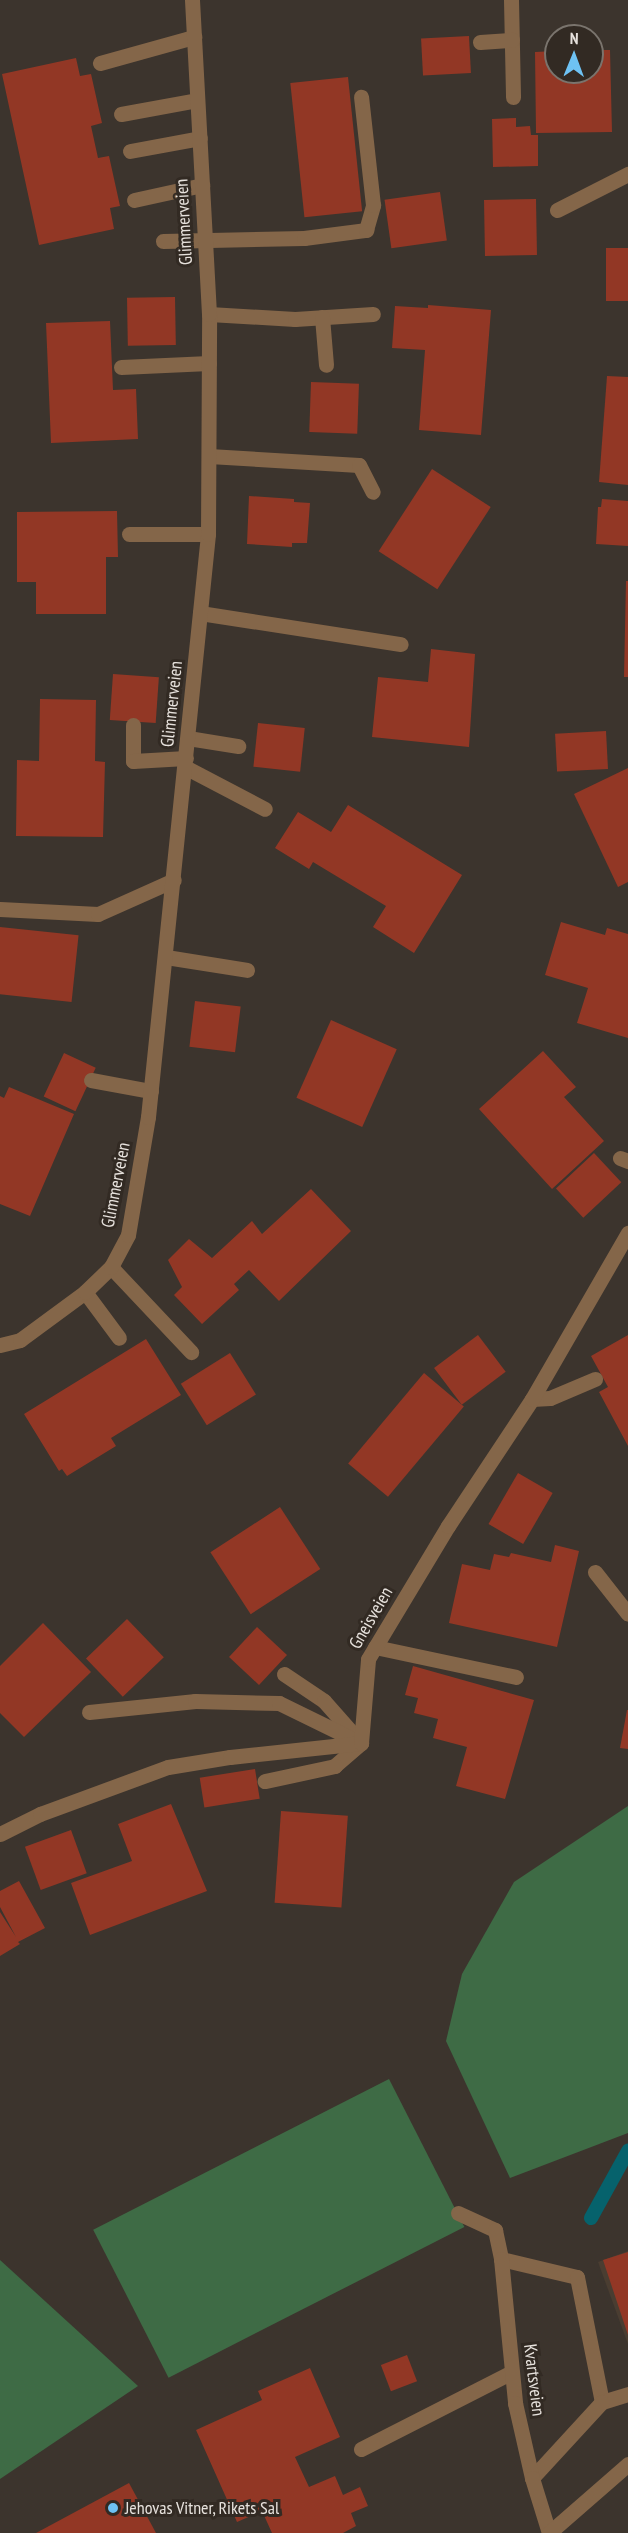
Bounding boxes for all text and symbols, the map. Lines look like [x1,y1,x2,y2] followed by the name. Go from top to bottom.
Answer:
[544,24,604,84] north arrow
[570,28,579,48] text: N
[171,178,197,266] street label: Glimmerveien
[157,660,187,748] street label: Glimmerveien
[97,1141,135,1229] street label: Glimmerveien
[345,1583,397,1653] street label: Gneisveien
[519,2343,549,2417] street label: Kvartsveien
[125,2497,281,2519] place label: Jehovas Vitner, Rikets Sal
[106,2501,120,2515] marker: Jehovas Vitner, Rikets Sal

